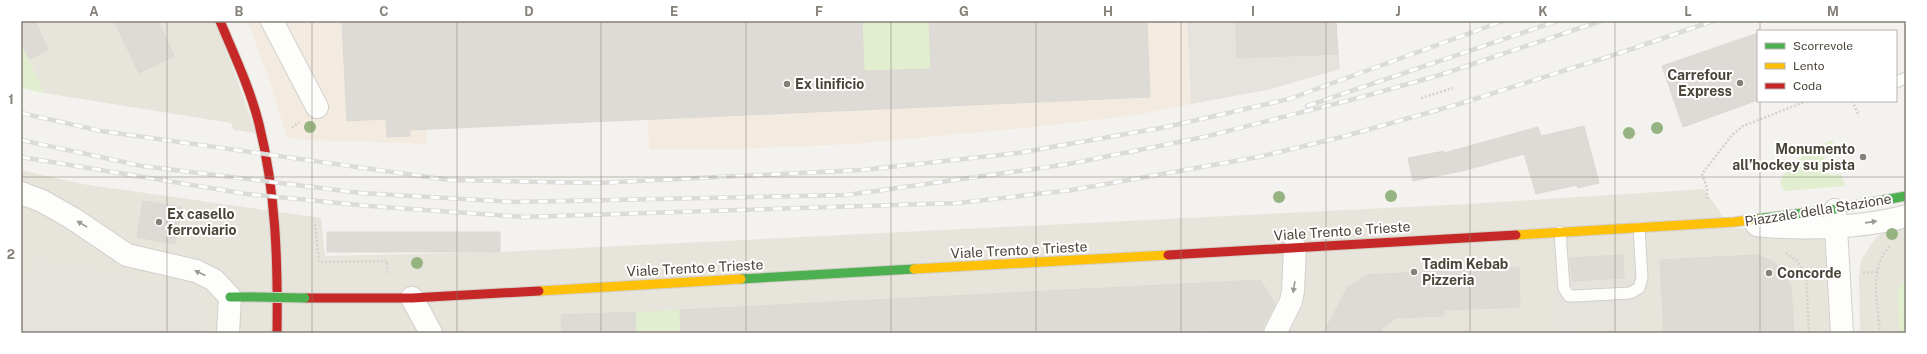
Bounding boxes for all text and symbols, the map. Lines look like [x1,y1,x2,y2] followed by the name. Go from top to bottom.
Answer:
[89,4,99,19] text: A
[235,4,244,19] text: B
[379,4,389,19] text: C
[524,4,534,19] text: D
[670,4,678,19] text: E
[815,4,823,19] text: F
[959,4,969,19] text: G
[1103,4,1113,19] text: H
[1251,4,1255,19] text: I
[1395,4,1401,19] text: J
[1538,4,1548,19] text: K
[1684,4,1692,19] text: L
[1827,4,1839,19] text: M
[1757,30,1897,102] legend
[1793,39,1853,53] text: Scorrevole
[1793,59,1825,73] text: Lento
[1667,67,1732,99] place label: Carrefour Express
[795,76,864,92] place label: Ex linificio
[1735,78,1745,88] marker: Carrefour Express
[782,79,792,89] marker: Ex linificio
[1793,79,1822,93] text: Coda
[8,92,14,107] text: 1
[1732,141,1855,173] place label: Monumento all’hockey su pista
[1858,152,1868,162] marker: Monumento all’hockey su pista
[1743,190,1893,230] street label: Piazzale della Stazione
[167,206,236,238] place label: Ex casello ferroviario
[154,217,164,227] marker: Ex casello ferroviario
[1273,218,1411,244] street label: Viale Trento e Trieste
[1865,219,1877,225] one-way arrow
[77,220,87,228] one-way arrow
[950,238,1088,262] street label: Viale Trento e Trieste
[7,247,15,262] text: 2
[626,256,764,280] street label: Viale Trento e Trieste
[1422,256,1508,288] place label: Tadim Kebab Pizzeria
[1777,265,1841,281] place label: Concorde
[1409,267,1419,277] marker: Tadim Kebab Pizzeria
[1764,268,1774,278] marker: Concorde
[193,270,205,276] one-way arrow
[1291,281,1297,293] one-way arrow

